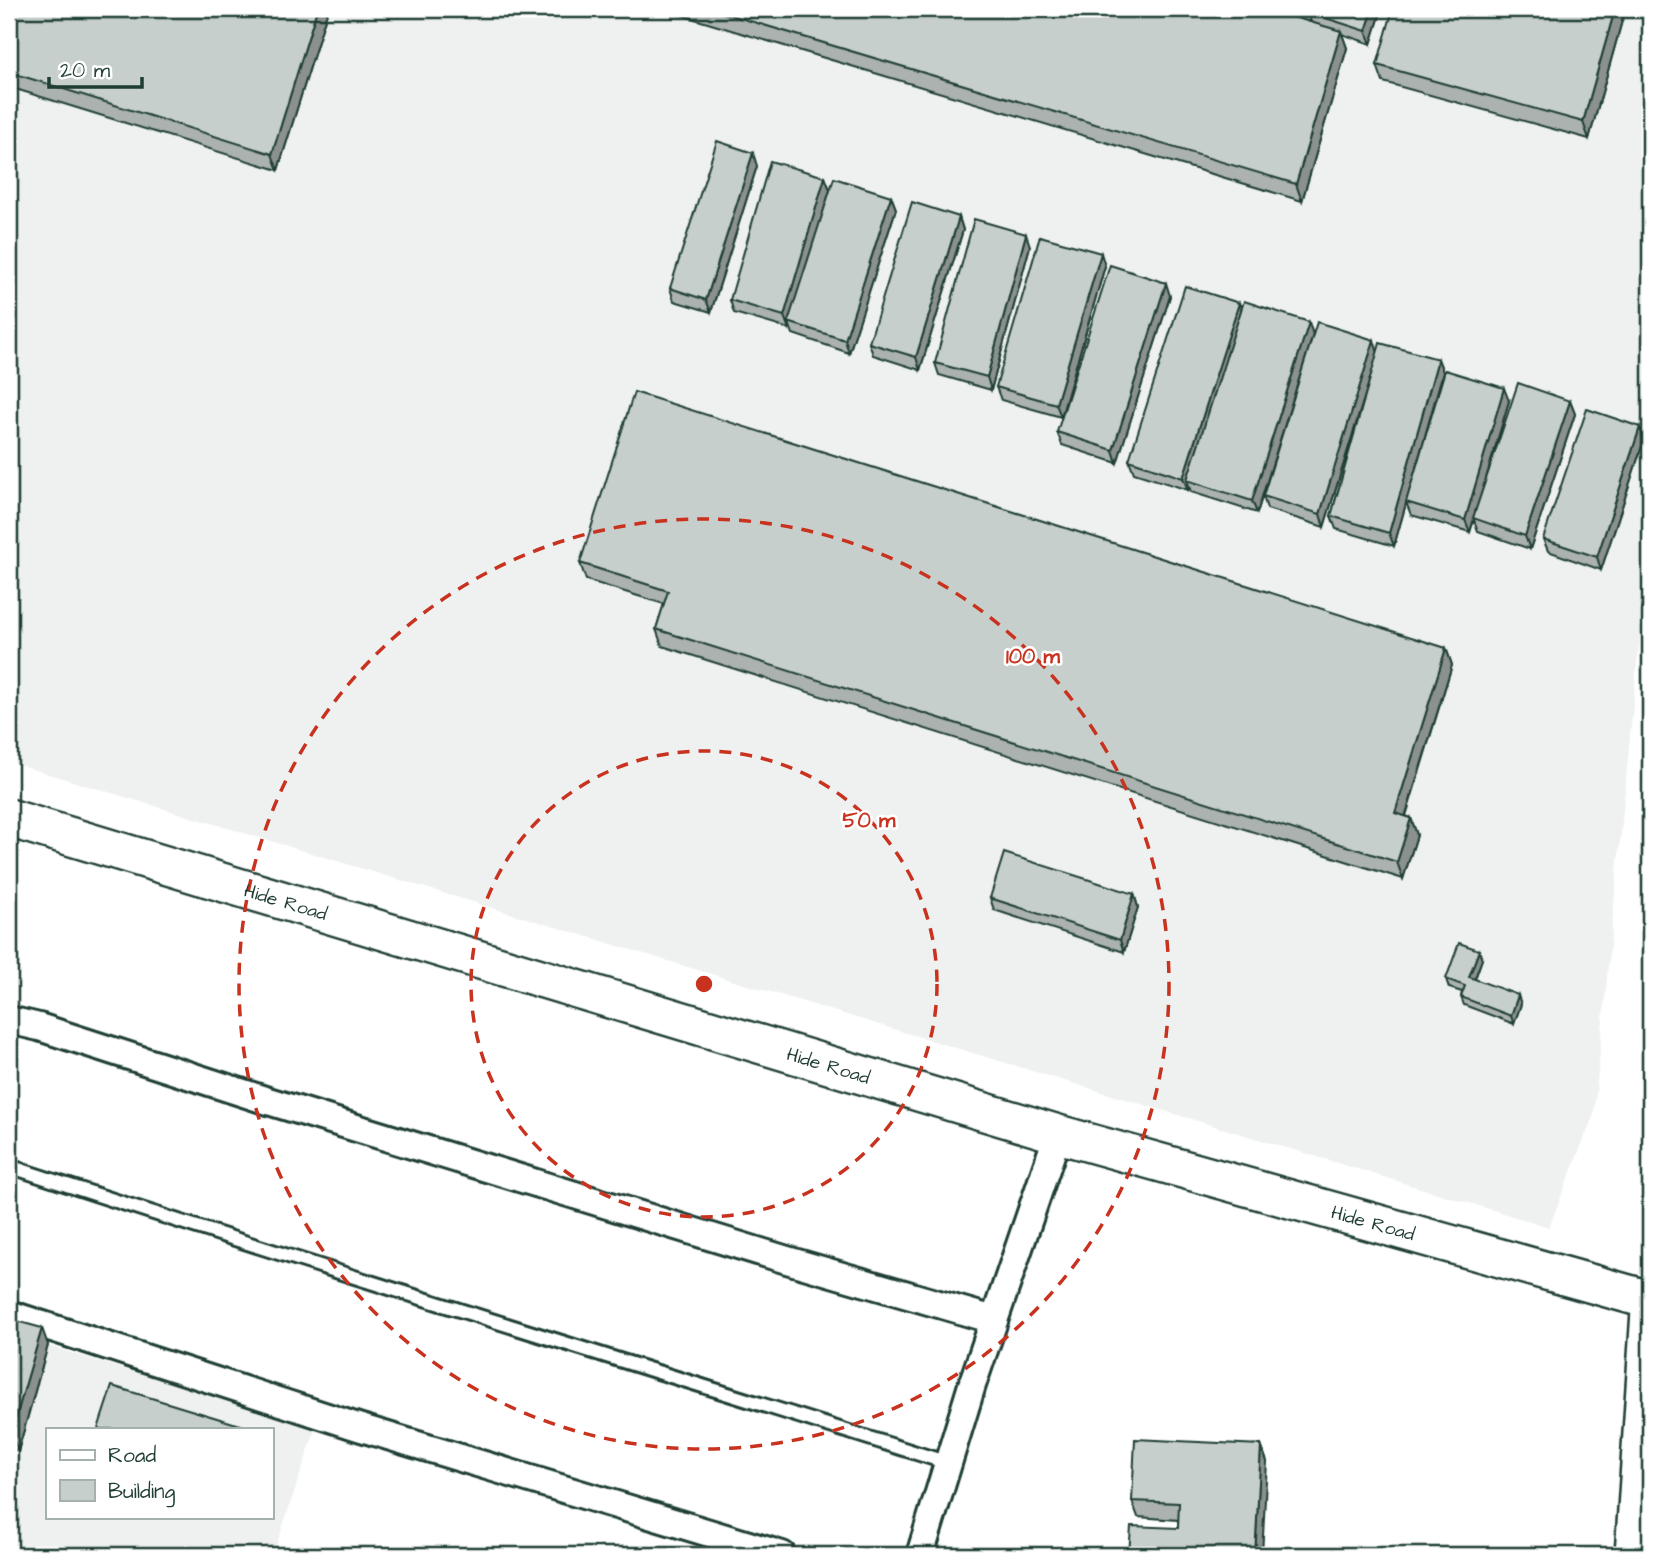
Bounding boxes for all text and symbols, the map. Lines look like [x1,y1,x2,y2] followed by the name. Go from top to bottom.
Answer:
[49,46,142,90] scale bar
[60,56,111,85] text: 20 m
[1006,642,1061,671] text: 100 m
[843,806,896,835] text: 50 m
[240,878,330,928] street label: Hide Road
[692,972,716,996] centre of rings
[783,1041,873,1092] street label: Hide Road
[1328,1199,1418,1248] street label: Hide Road
[46,1428,273,1518] legend
[108,1441,156,1470] text: Road
[108,1477,176,1508] text: Building

